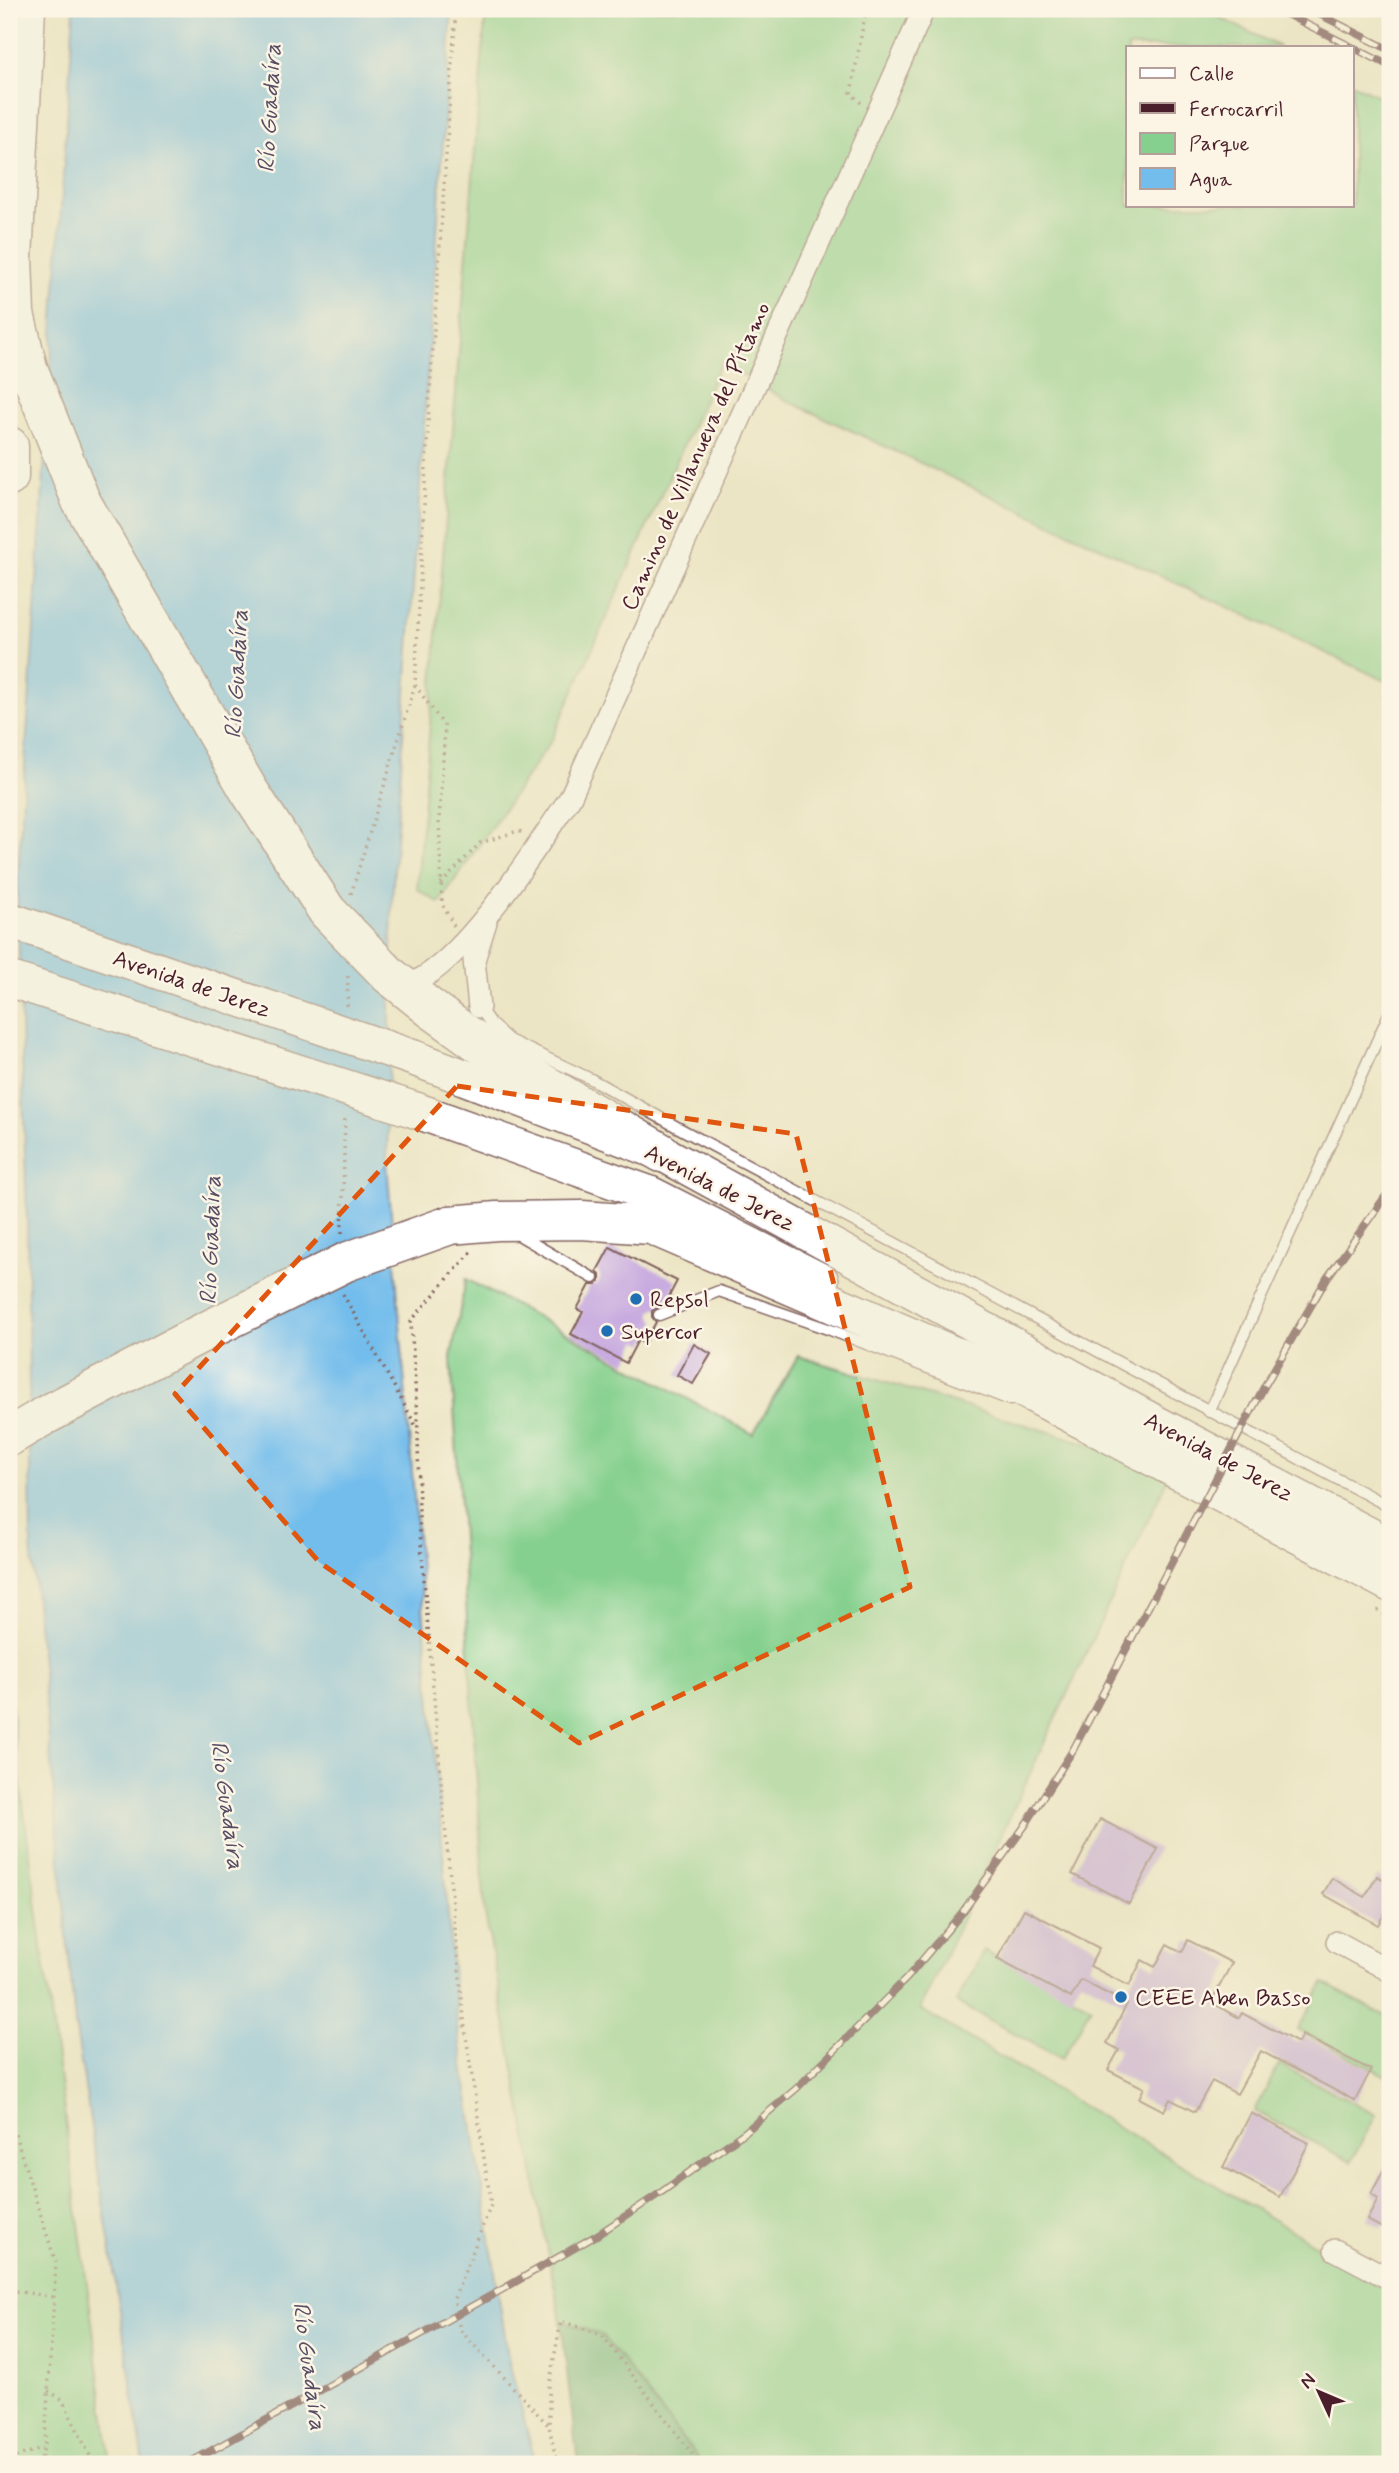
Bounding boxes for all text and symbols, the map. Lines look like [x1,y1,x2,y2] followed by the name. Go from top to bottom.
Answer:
[252,43,289,173] water label: Río Guadaíra
[1126,46,1354,206] legend
[1189,60,1234,88] text: Calle
[1189,96,1284,124] text: Ferrocarril
[1189,130,1250,158] text: Parque
[1189,166,1232,194] text: Agua
[615,298,779,616] street label: Camino de Villanueva del Pítamo
[219,609,256,739] water label: Río Guadaíra
[109,944,274,1026] street label: Avenida de Jerez
[639,1138,799,1240] street label: Avenida de Jerez
[194,1175,229,1305] water label: Río Guadaíra
[650,1286,709,1316] place label: Repsol
[628,1291,644,1307] marker: Repsol
[621,1318,702,1348] place label: Supercor
[599,1323,615,1339] marker: Supercor
[1138,1406,1298,1510] street label: Avenida de Jerez
[202,1739,251,1871] water label: Río Guadaíra
[1135,1984,1311,2014] place label: CEEE Aben Basso
[1113,1989,1129,2005] marker: CEEE Aben Basso
[284,2300,333,2432] water label: Río Guadaíra
[1284,2358,1354,2428] north arrow
[1294,2368,1321,2394] text: N

